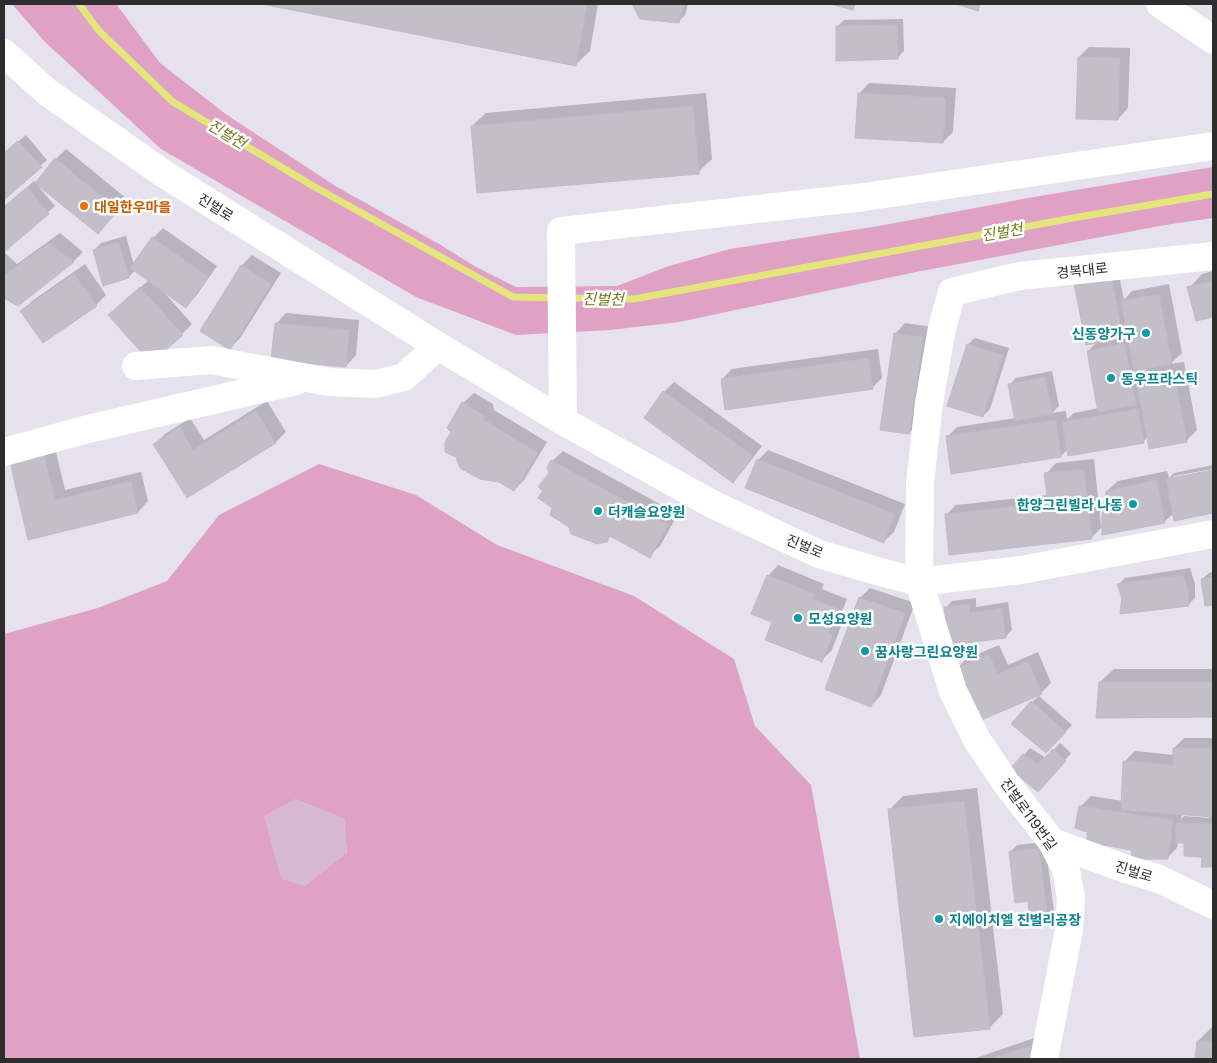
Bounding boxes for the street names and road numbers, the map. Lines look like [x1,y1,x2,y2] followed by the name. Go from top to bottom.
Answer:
[195,190,237,225] street label: 진벌로
[1055,259,1109,281] street label: 경복대로
[784,531,826,561] street label: 진벌로
[997,775,1061,853] street label: 진벌로119번길
[1113,857,1155,885] street label: 진벌로

